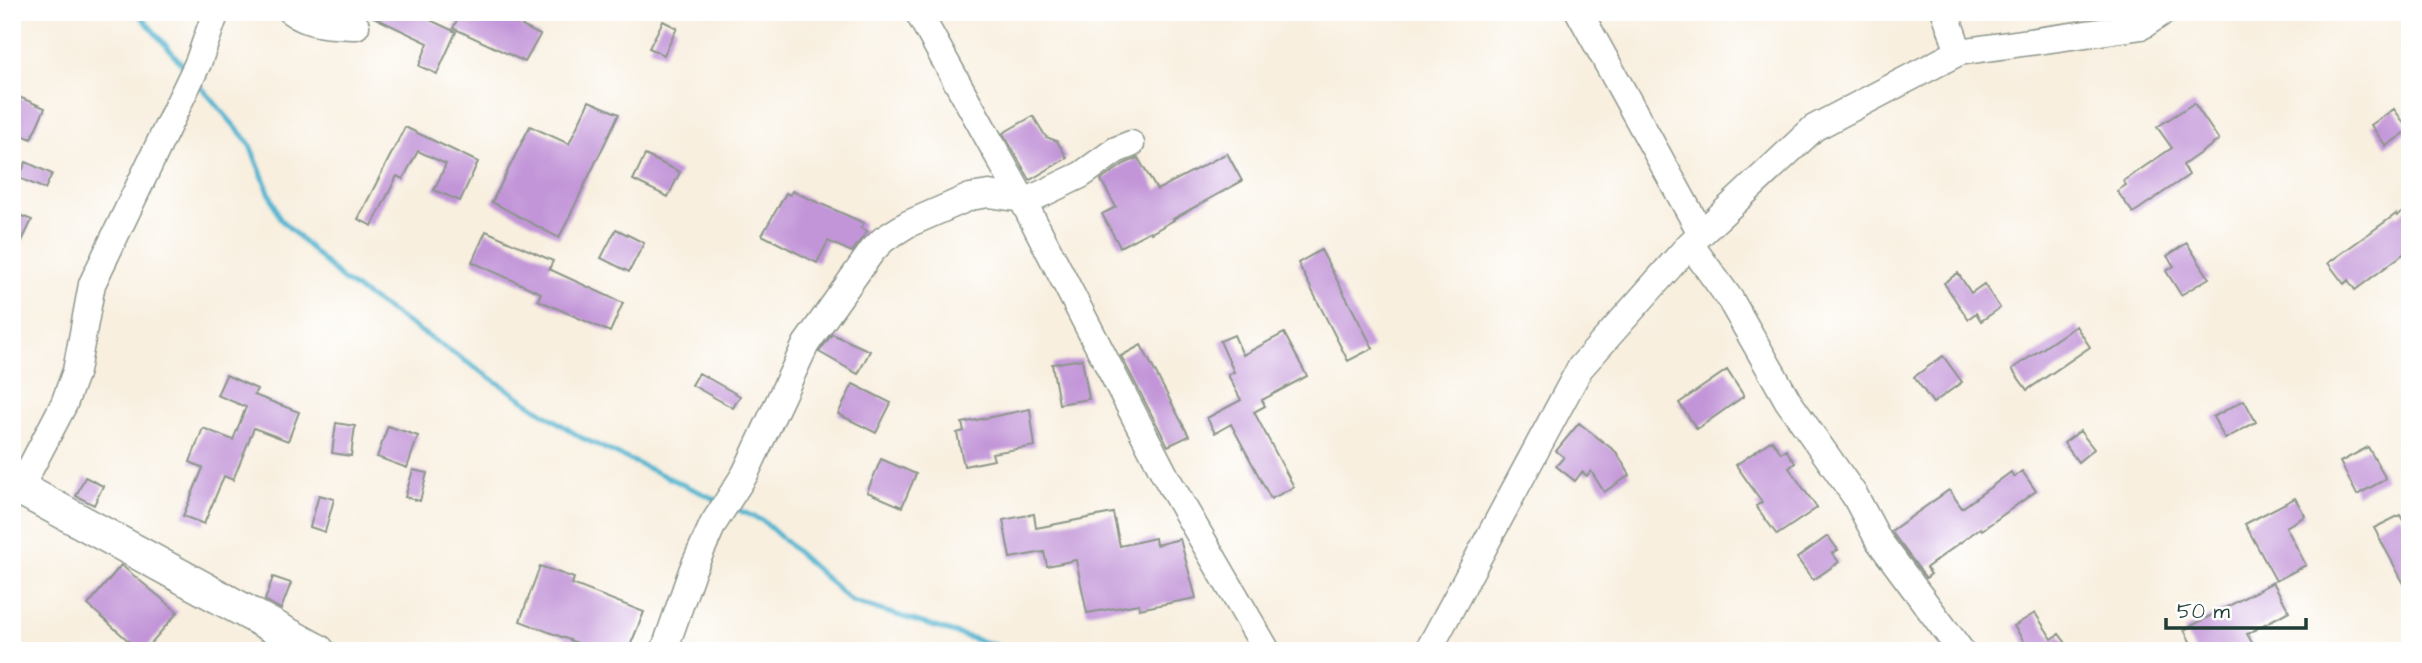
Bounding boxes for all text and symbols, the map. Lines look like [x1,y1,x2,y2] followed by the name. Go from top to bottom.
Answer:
[2166,586,2306,630] scale bar
[2177,597,2231,626] text: 50 m

